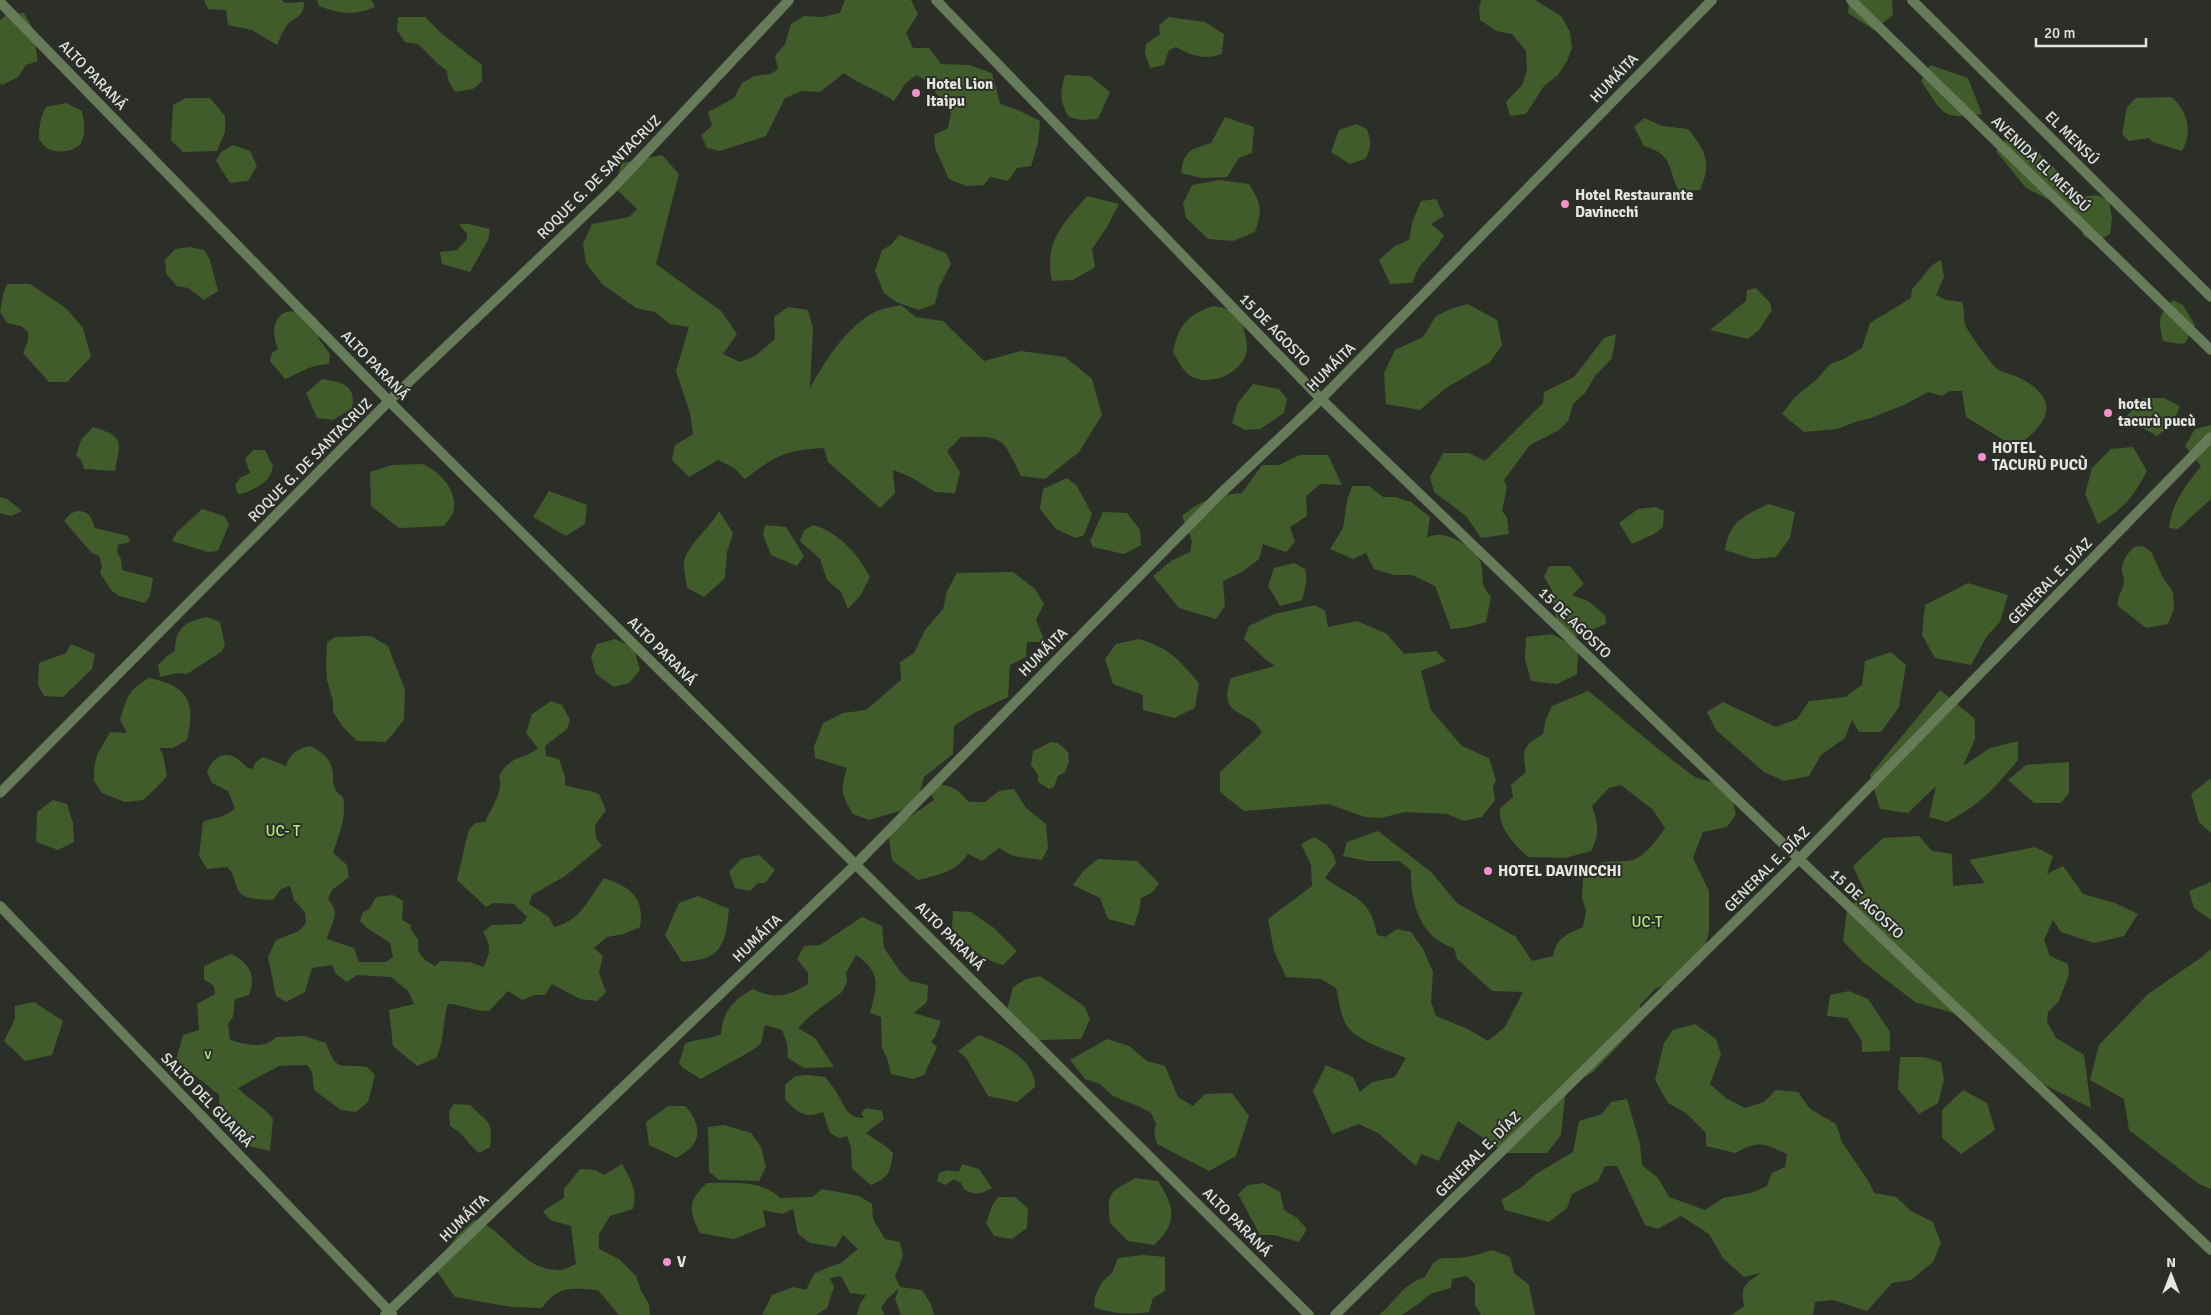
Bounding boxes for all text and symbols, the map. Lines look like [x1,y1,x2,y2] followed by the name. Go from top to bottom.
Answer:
[2036,15,2146,47] scale bar
[2044,24,2075,42] text: 20 m
[55,36,131,114] street label: ALTO PARANÁ
[1585,49,1642,106] street label: HUMÁITA
[926,75,993,110] place label: Hotel Lion Itaipu
[910,87,922,99] marker: Hotel Lion Itaipu
[2041,107,2103,169] street label: EL MENSÚ
[533,111,665,243] street label: ROQUE G. DE SANTACRUZ
[1988,111,2095,216] street label: AVENIDA EL MENSÚ
[1575,186,1693,221] place label: Hotel Restaurante Davincchi
[1559,198,1571,210] marker: Hotel Restaurante Davincchi
[1236,290,1314,370] street label: 15 DE AGOSTO
[337,326,413,404] street label: ALTO PARANÁ
[1302,338,1359,395] street label: HUMÁITA
[244,394,376,526] street label: ROQUE G. DE SANTACRUZ
[2117,395,2196,430] place label: hotel tacurù pucù
[2102,407,2114,419] marker: hotel tacurù pucù
[1992,439,2088,474] place label: HOTEL TACURÙ PUCÙ
[1976,451,1988,463] marker: HOTEL TACURÙ PUCÙ
[2003,533,2096,628] street label: GENERAL E. DÍAZ
[1535,584,1615,662] street label: 15 DE AGOSTO
[624,612,701,689] street label: ALTO PARANÁ
[1014,623,1071,680] street label: HUMÁITA
[266,822,301,840] park label: UC- T
[1720,822,1813,915] street label: GENERAL E. DÍAZ
[1498,862,1622,880] place label: HOTEL DAVINCCHI
[1482,865,1494,877] marker: HOTEL DAVINCCHI
[1826,865,1908,943] street label: 15 DE AGOSTO
[912,897,989,974] street label: ALTO PARANÁ
[728,909,785,966] street label: HUMÁITA
[1632,913,1663,931] park label: UC-T
[205,1045,212,1063] park label: v
[157,1048,257,1151] street label: SALTO DEL GUAIRÁ
[1431,1107,1524,1200] street label: GENERAL E. DÍAZ
[1199,1183,1276,1260] street label: ALTO PARANÁ
[435,1189,492,1246] street label: HUMÁITA
[2146,1250,2196,1300] north arrow
[677,1253,686,1271] place label: V
[2166,1254,2176,1271] text: N
[661,1256,673,1268] marker: V

